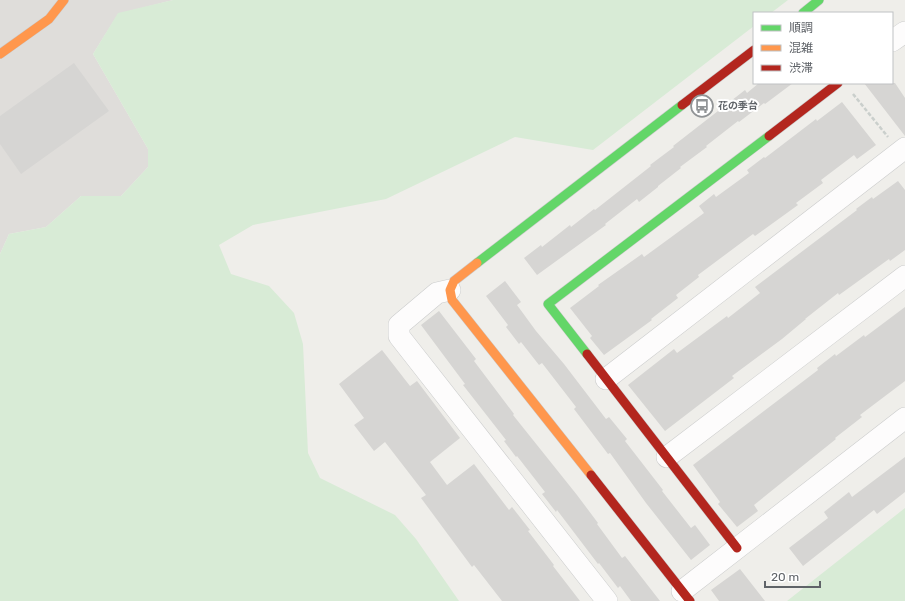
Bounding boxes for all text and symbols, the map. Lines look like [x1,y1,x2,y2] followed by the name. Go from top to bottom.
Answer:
[753,12,893,84] legend
[789,21,813,35] text: 順調
[789,41,813,55] text: 混雑
[789,61,813,75] text: 渋滞
[689,93,715,119] bus stop icon: 花の季台
[718,100,758,112] place label: 花の季台
[765,563,820,589] scale bar
[771,570,799,584] text: 20 m

